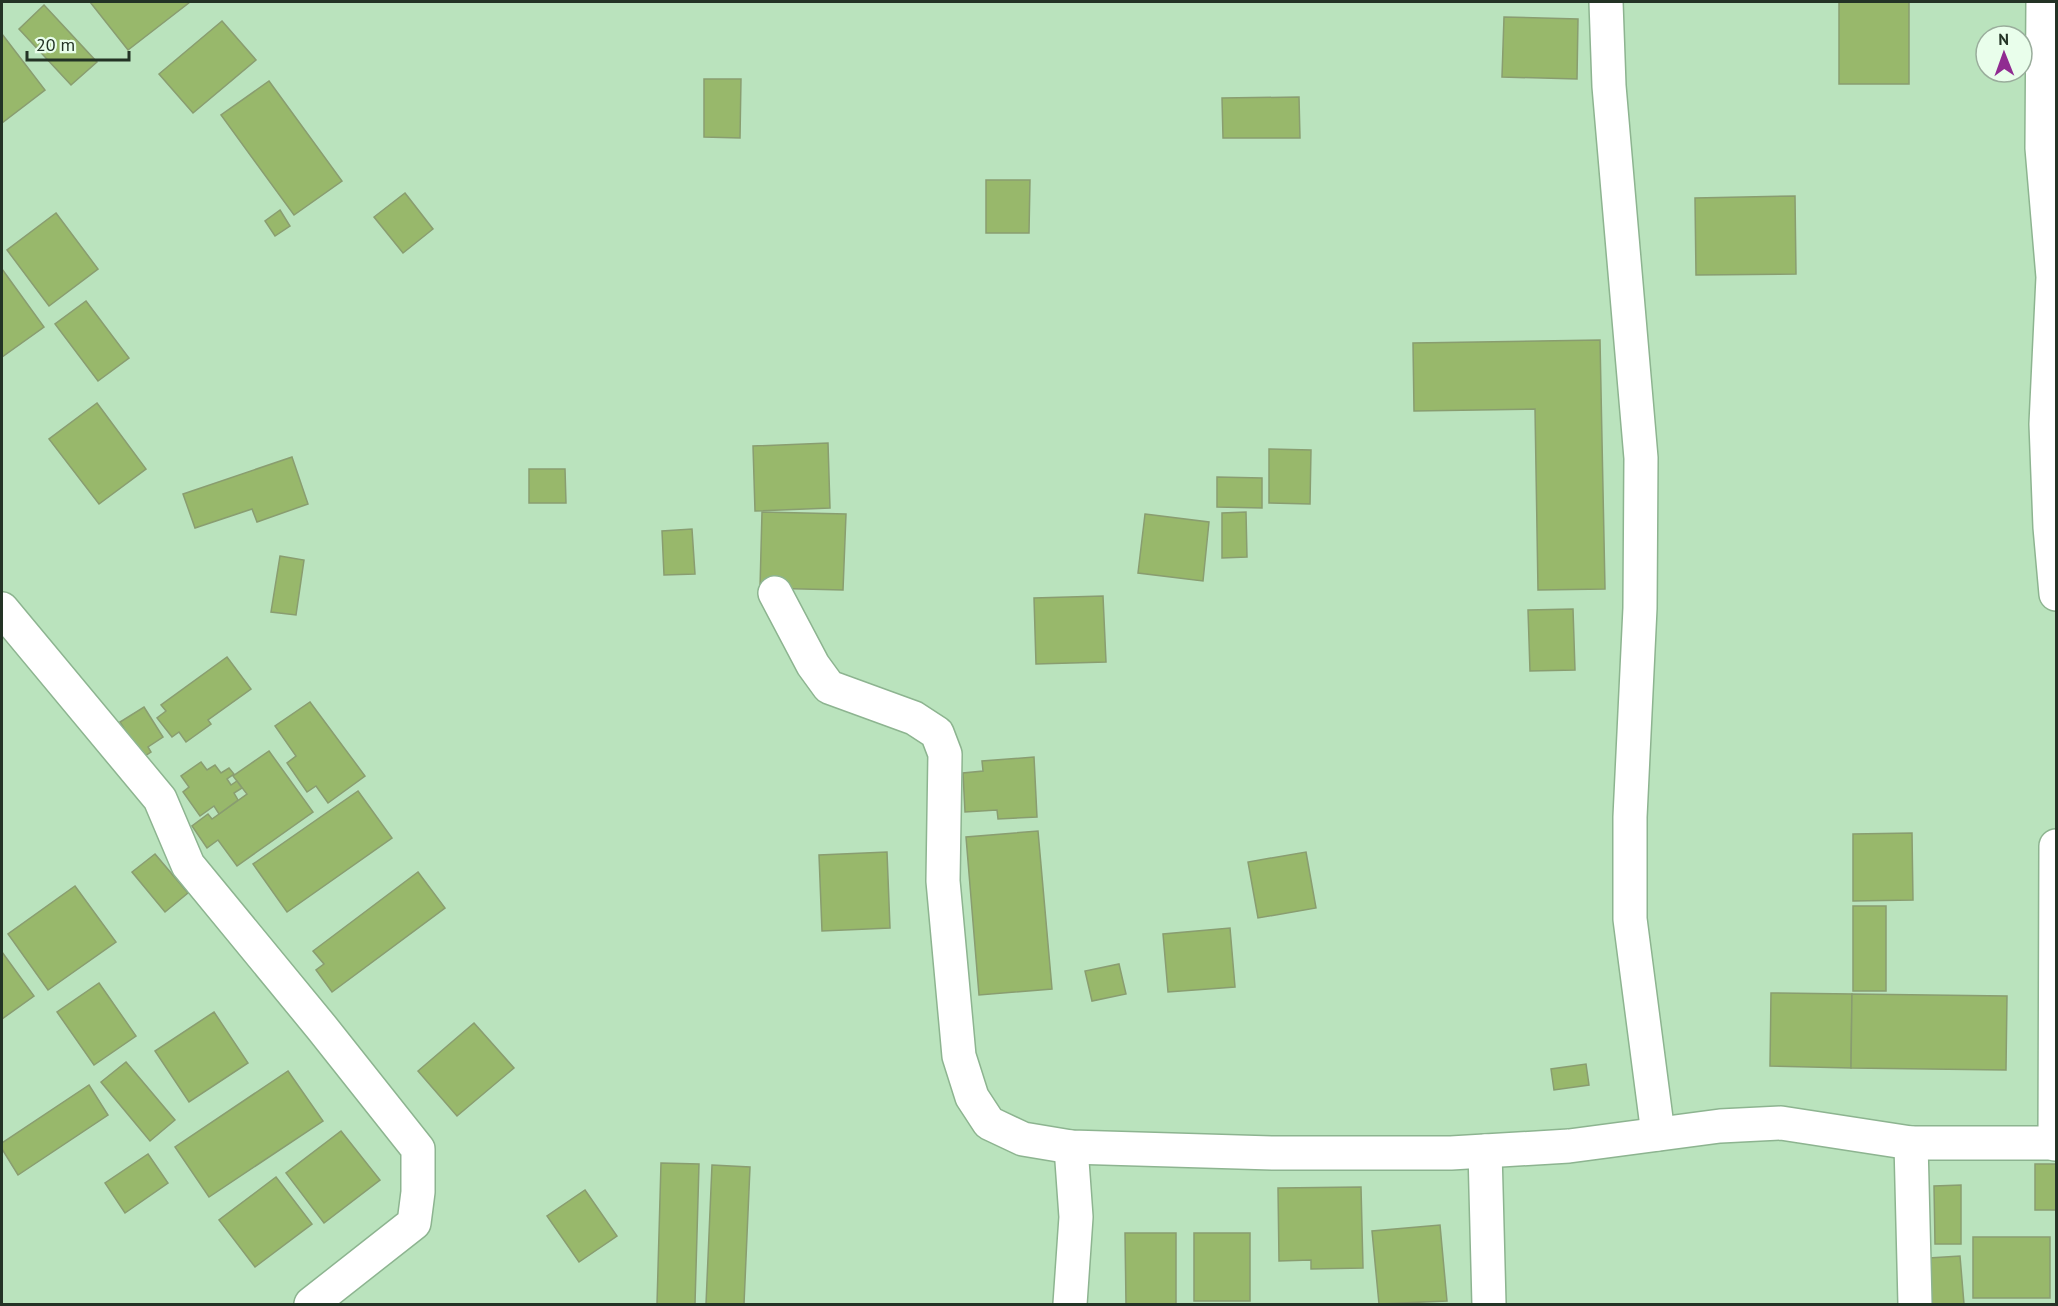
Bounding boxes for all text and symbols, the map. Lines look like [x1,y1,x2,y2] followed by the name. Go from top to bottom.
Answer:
[27,24,129,62] scale bar
[1974,24,2034,84] north arrow
[1998,29,2009,49] text: N
[36,33,75,56] text: 20 m

